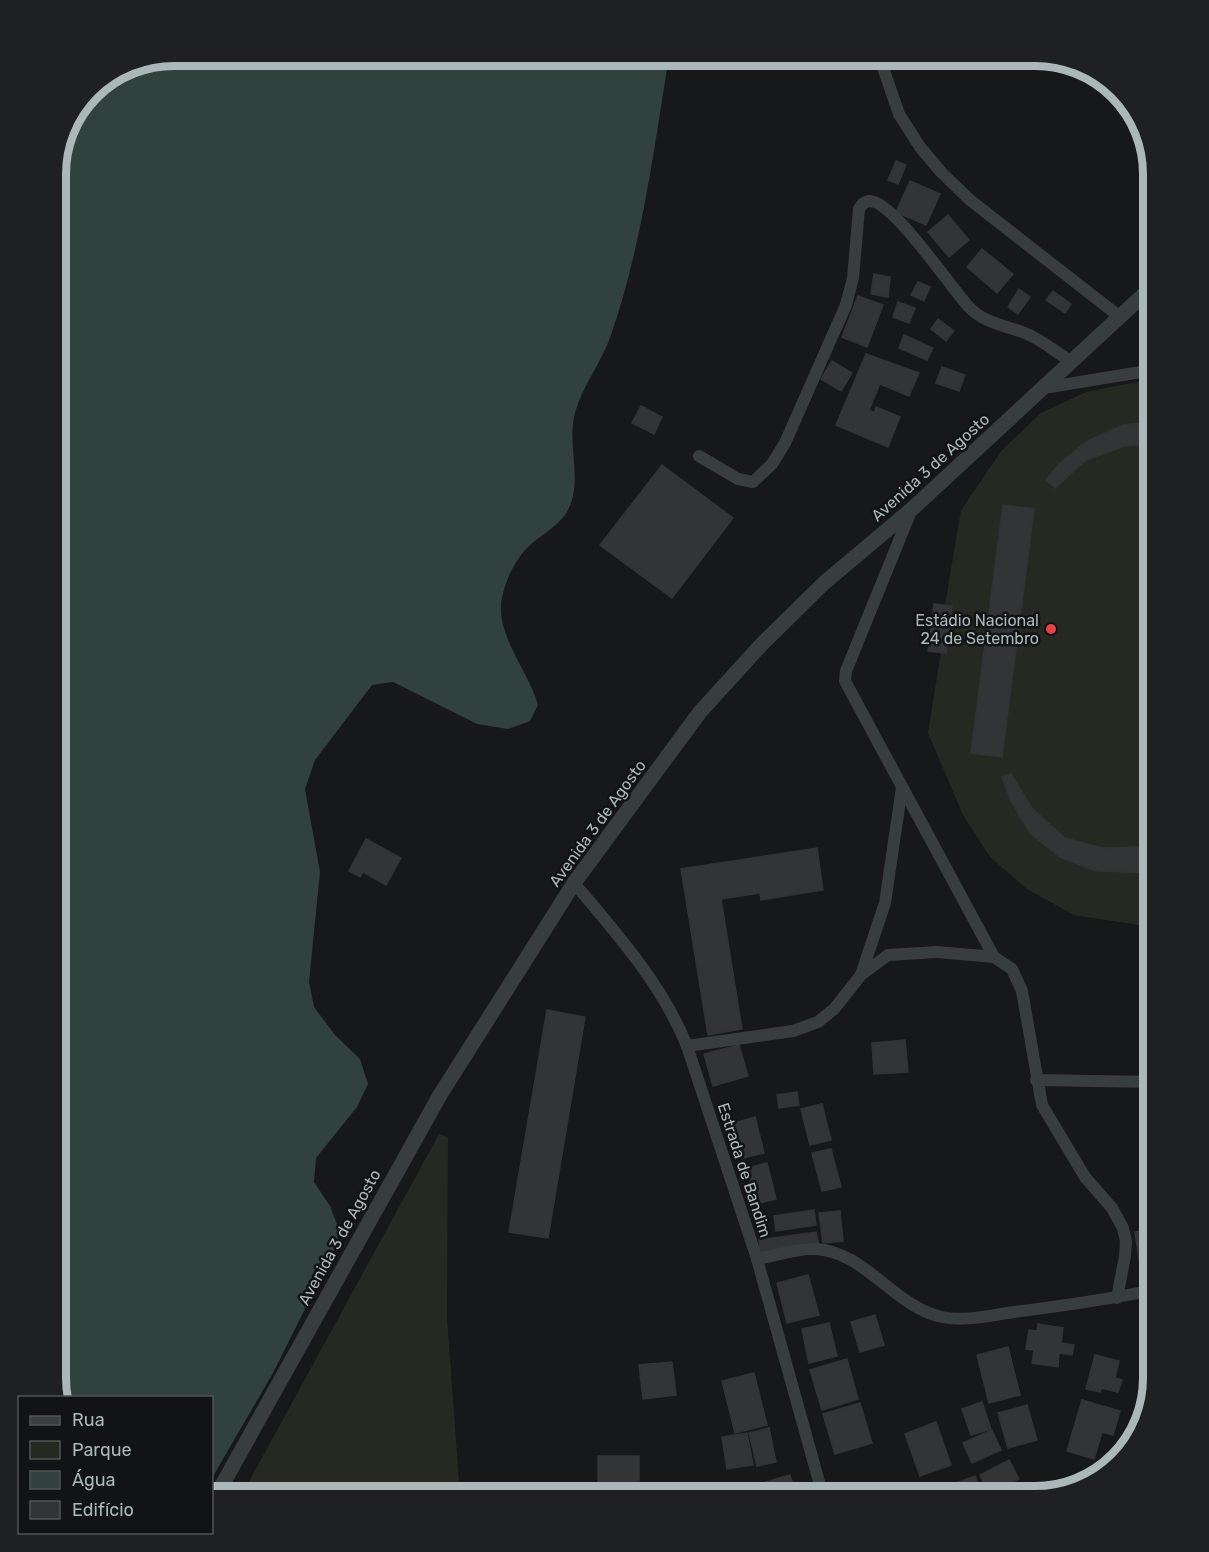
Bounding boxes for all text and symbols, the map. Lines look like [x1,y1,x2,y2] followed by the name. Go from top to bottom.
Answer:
[867,409,993,525] street label: Avenida 3 de Agosto
[915,611,1039,648] place label: Estádio Nacional 24 de Setembro
[1044,622,1058,636] marker: Estádio Nacional 24 de Setembro
[545,756,650,890] street label: Avenida 3 de Agosto
[714,1100,775,1240] street label: Estrada de Bandim
[294,1166,385,1308] street label: Avenida 3 de Agosto
[18,1396,213,1534] legend
[72,1409,105,1431] text: Rua
[72,1439,132,1461] text: Parque
[72,1469,115,1491] text: Água
[72,1499,134,1521] text: Edifício

